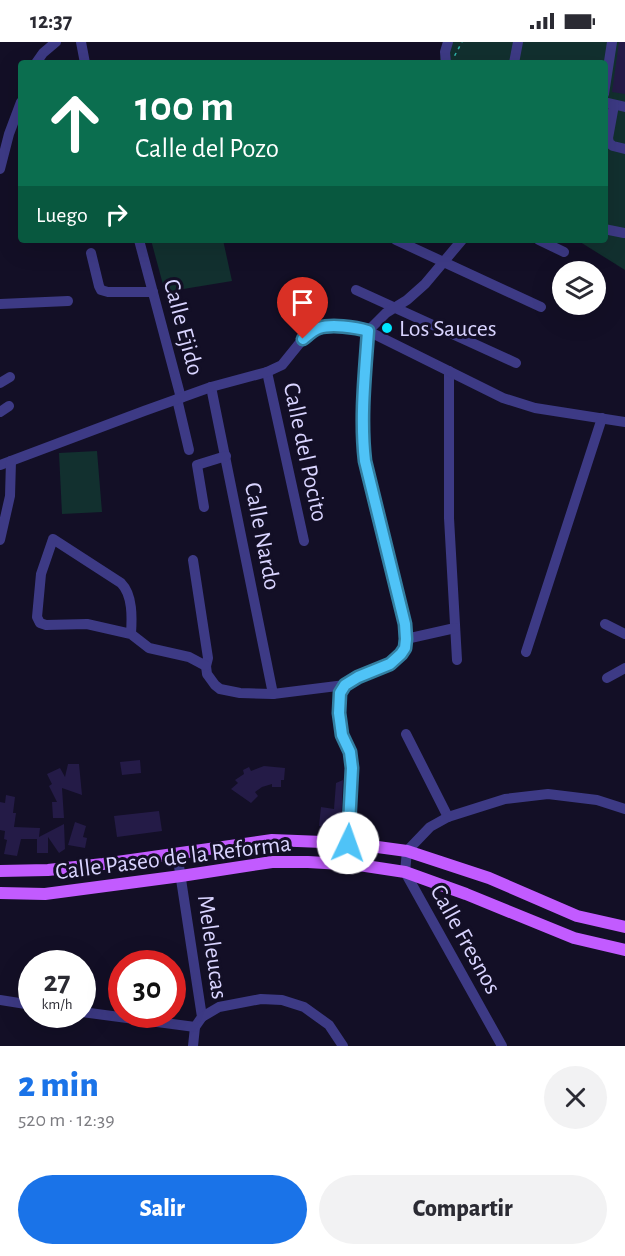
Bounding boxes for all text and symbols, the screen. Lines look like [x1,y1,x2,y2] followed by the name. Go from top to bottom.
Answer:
[30,10,72,32] text: 12:37
[36,84,114,162] icon: ahead
[135,86,234,128] text: 100 m
[135,135,279,162] text: Calle del Pozo
[100,198,133,231] icon: right
[36,204,88,226] text: Luego
[552,261,606,315] map controls
[552,261,606,315] button: layers
[159,277,207,378] street label: Calle Ejido
[277,277,328,339] pin
[286,286,319,319] icon: arrive
[399,317,497,341] place label: Los Sauces
[380,321,394,335] marker: Los Sauces
[279,381,331,524] street label: Calle del Pocito
[240,480,284,592] street label: Calle Nardo
[316,811,380,875] position arrow
[54,832,292,884] street label: Calle Paseo de la Reforma
[425,881,505,998] street label: Calle Fresnos
[193,894,231,1001] street label: Meleleucas
[108,950,186,1028] speed limit sign: 30
[43,967,71,997] text: 27
[42,997,72,1012] text: km/h
[544,1066,607,1129] button: close
[18,1067,99,1103] text: 2 min
[18,1110,115,1130] text: 520 m · 12:39
[18,1175,307,1244] button: Salir
[319,1175,607,1244] button: Compartir

